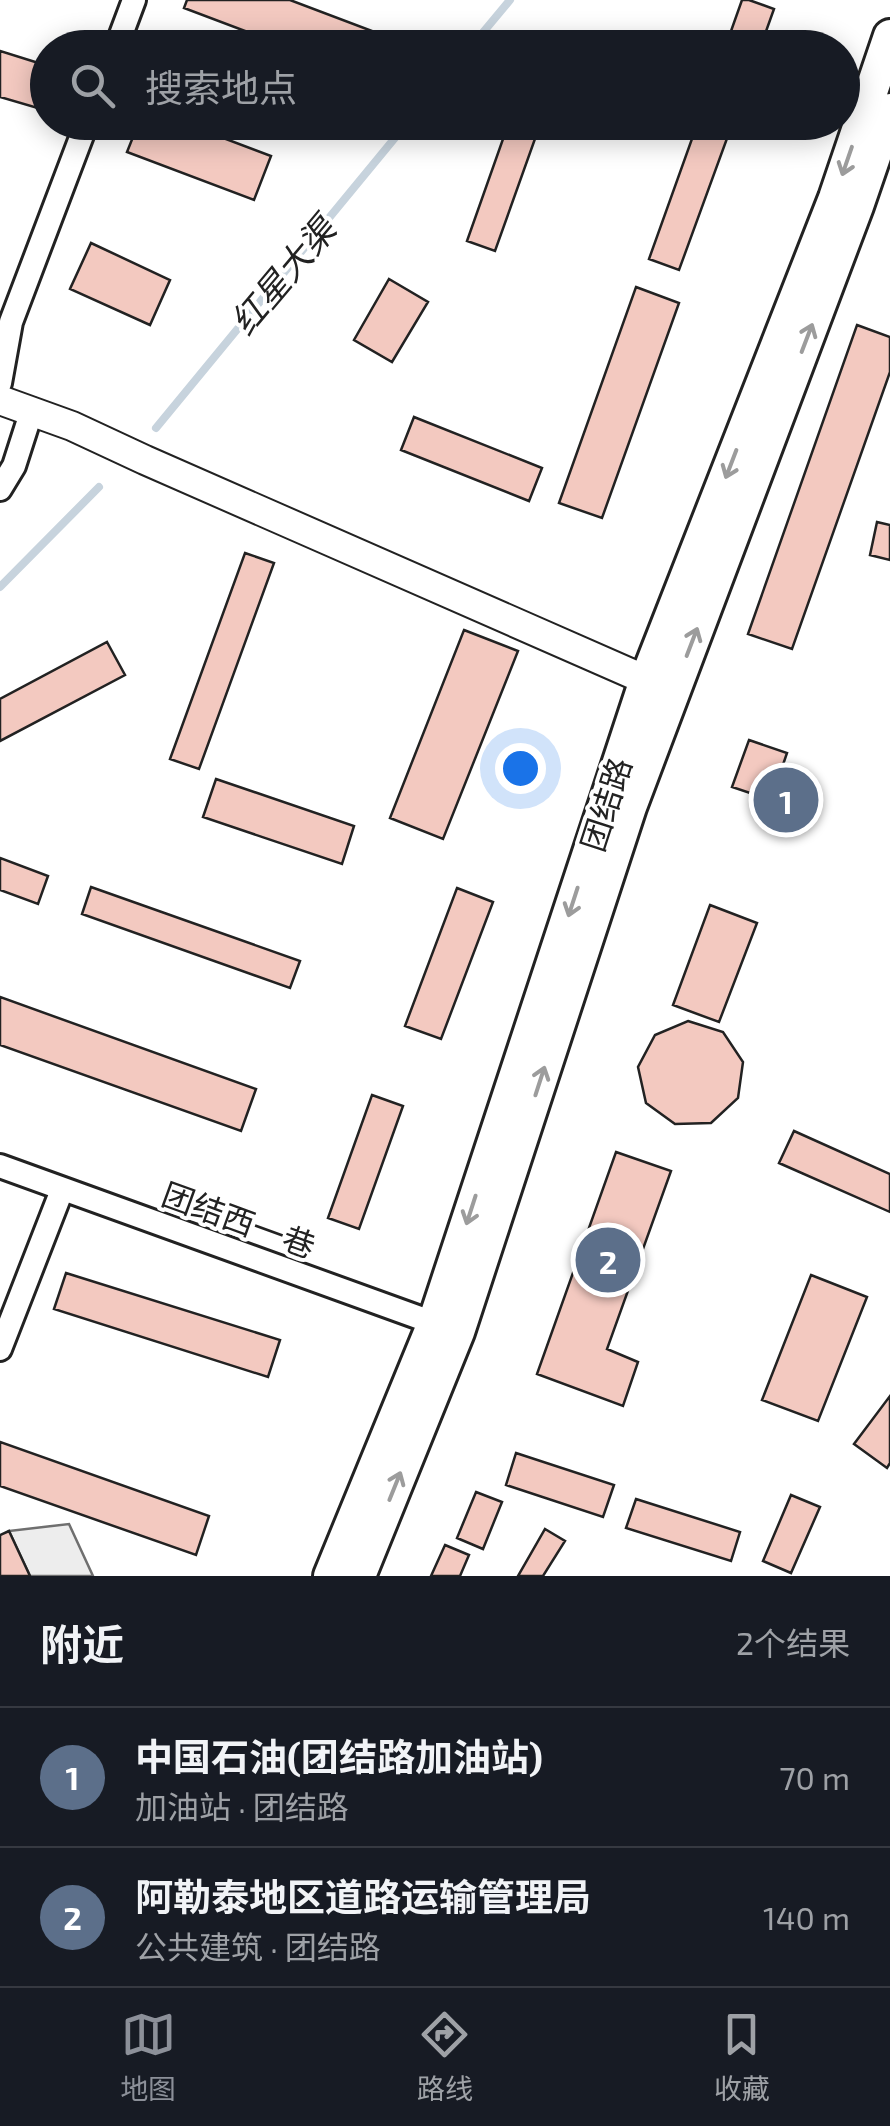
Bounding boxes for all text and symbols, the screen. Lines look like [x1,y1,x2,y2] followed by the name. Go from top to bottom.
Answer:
[30,30,860,140] search box
[65,58,120,113] icon: search
[145,64,297,110] text: 搜索地点
[837,145,855,176] one-way arrow
[221,204,346,342] water label: 红星大渠
[800,323,818,353] one-way arrow
[720,449,738,479] one-way arrow
[684,627,702,657] one-way arrow
[495,743,546,794] your location
[572,752,638,856] street label: 团结路
[754,762,818,838] pin: 1
[563,885,581,917] one-way arrow
[532,1066,550,1097] one-way arrow
[157,1174,321,1264] street label: 团结西一巷
[461,1194,479,1226] one-way arrow
[576,1222,640,1298] pin: 2
[388,1471,406,1501] one-way arrow
[40,1618,124,1668] text: 附近
[736,1623,850,1661] text: 2个结果
[135,1733,543,1779] text: 中国石油(团结路加油站)
[66,1758,79,1796] text: 1
[779,1758,850,1796] text: 70 m
[135,1787,349,1825] text: 加油站 · 团结路
[135,1873,591,1919] text: 阿勒泰地区道路运输管理局
[63,1898,82,1936] text: 2
[763,1898,850,1936] text: 140 m
[135,1927,381,1965] text: 公共建筑 · 团结路
[120,2007,176,2107] tab: 地图
[417,2007,473,2107] tab: 路线
[714,2007,770,2107] tab: 收藏

